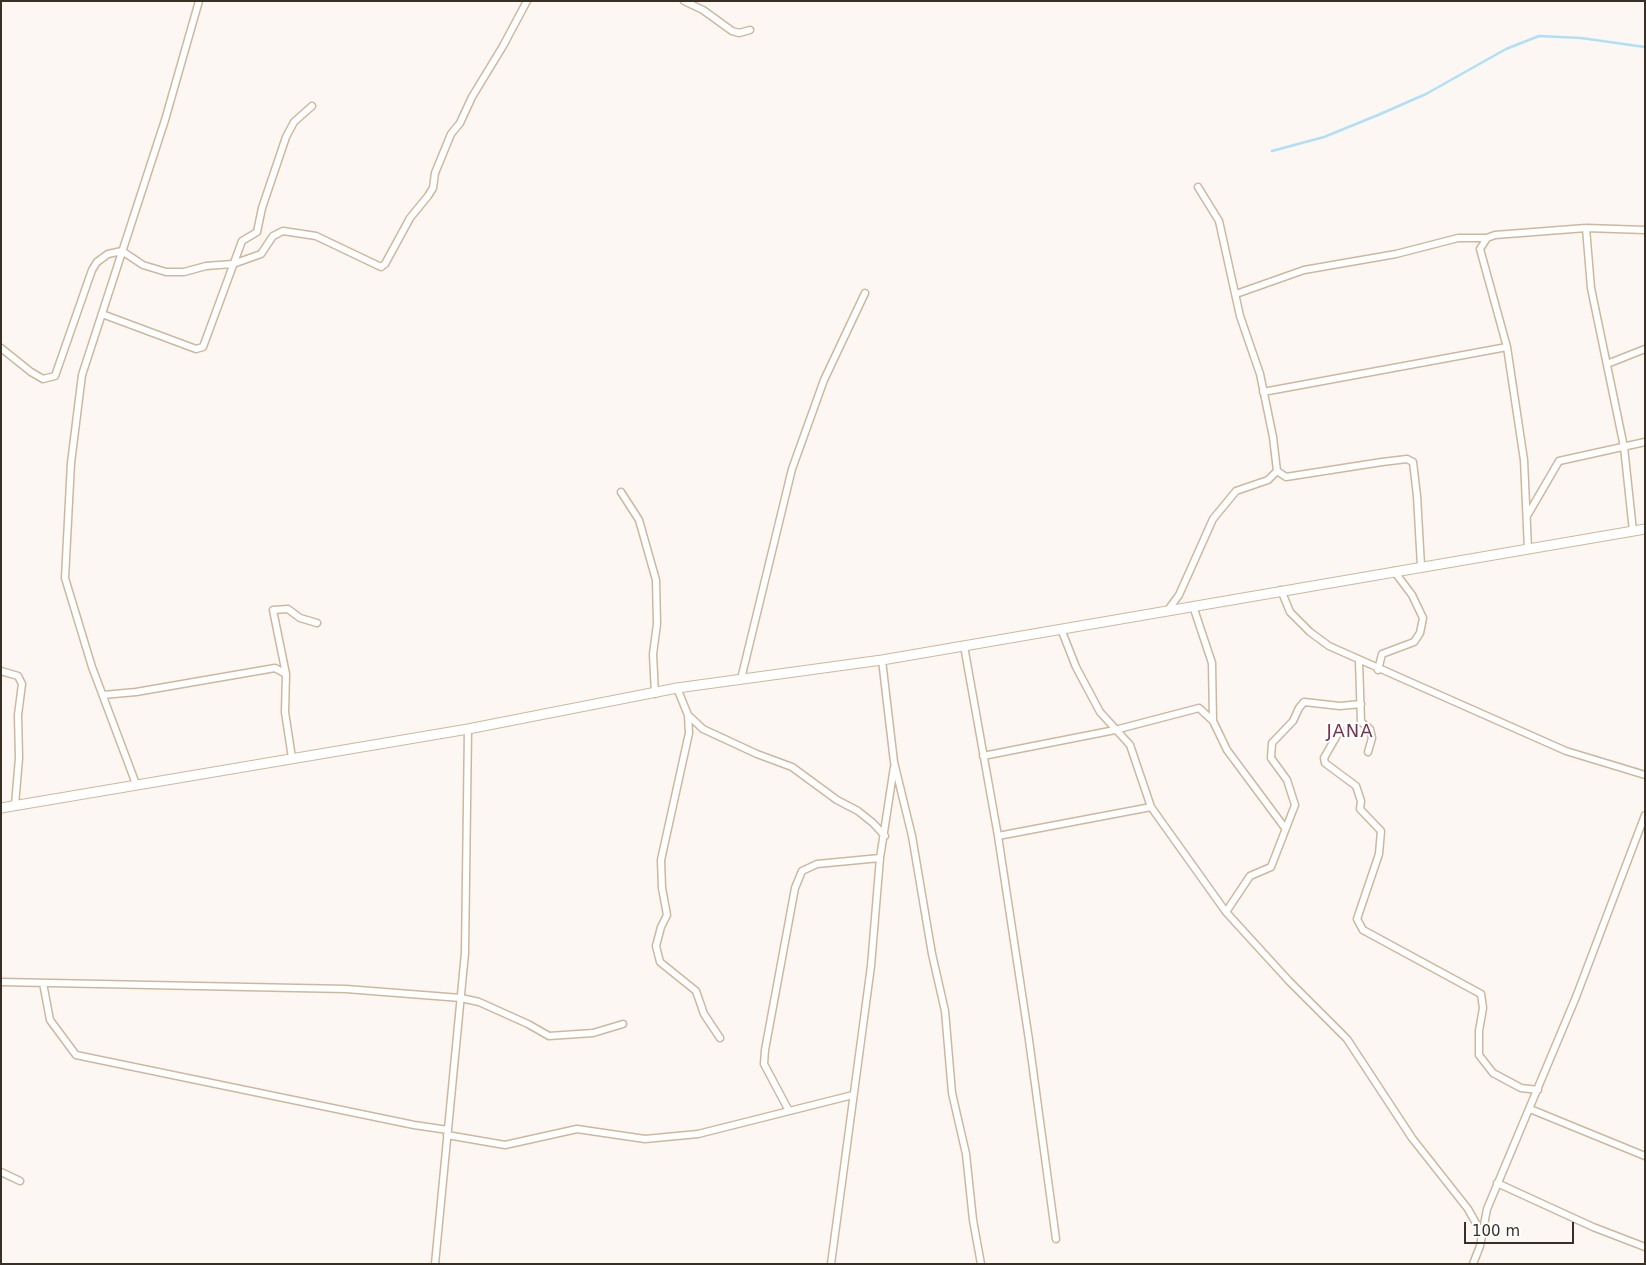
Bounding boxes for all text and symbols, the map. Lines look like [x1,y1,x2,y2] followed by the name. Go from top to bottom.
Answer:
[1326,721,1374,743] district label: JANA
[1466,1212,1576,1244] scale bar
[1472,1222,1520,1240] text: 100 m

